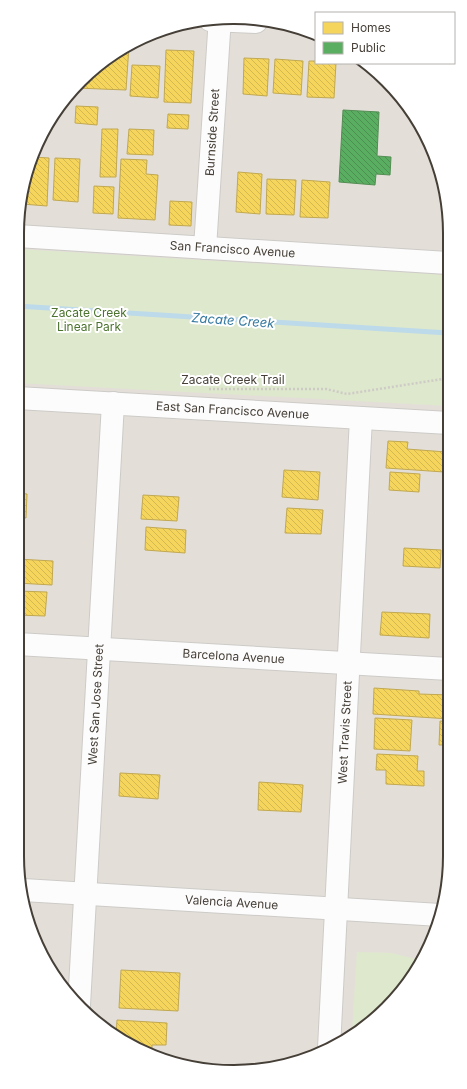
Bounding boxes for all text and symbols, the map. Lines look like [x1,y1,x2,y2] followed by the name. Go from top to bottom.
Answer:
[315,12,455,64] legend
[351,20,391,35] text: Homes
[351,40,386,55] text: Public
[202,88,222,176] street label: Burnside Street
[169,238,296,260] street label: San Francisco Avenue
[51,305,127,334] park label: Zacate Creek Linear Park
[191,309,276,331] water label: Zacate Creek
[181,372,285,387] street label: Zacate Creek Trail
[156,398,310,422] street label: East San Francisco Avenue
[85,643,106,766] street label: West San Jose Street
[182,646,285,666] street label: Barcelona Avenue
[334,680,355,784] street label: West Travis Street
[185,892,279,912] street label: Valencia Avenue

